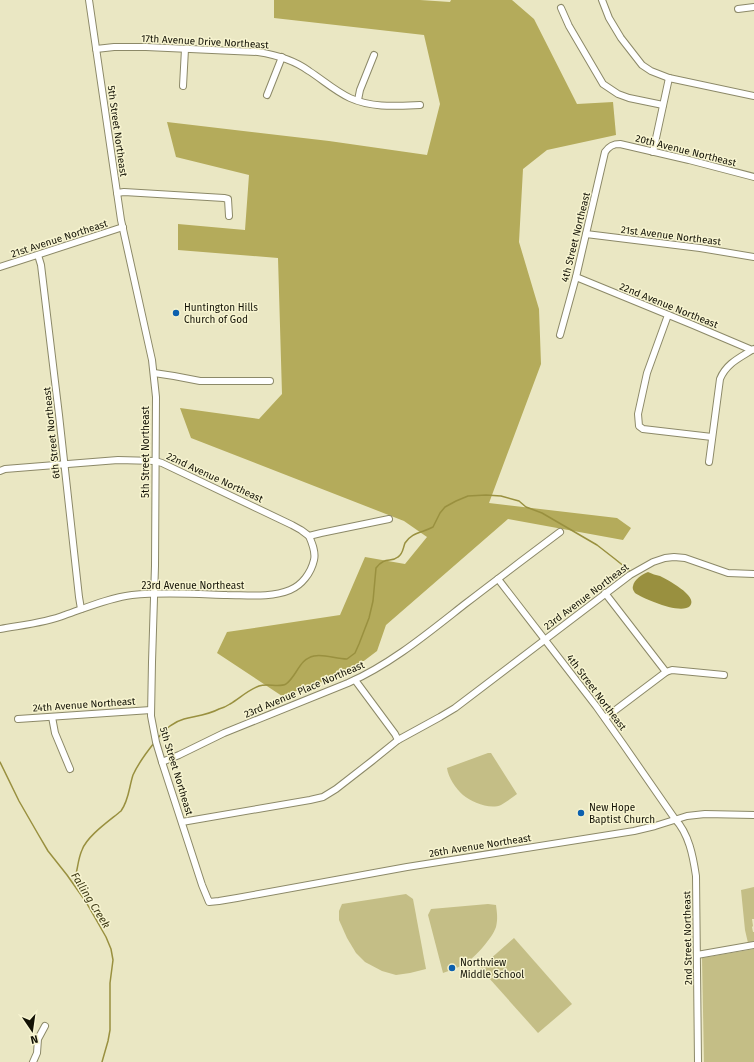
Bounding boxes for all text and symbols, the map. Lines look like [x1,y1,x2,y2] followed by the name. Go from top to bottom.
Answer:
[141,33,269,51] street label: 17th Avenue Drive Northeast
[105,85,129,178] street label: 5th Street Northeast
[634,133,738,169] street label: 20th Avenue Northeast
[559,191,593,283] street label: 4th Street Northeast
[10,218,109,260] street label: 21st Avenue Northeast
[620,224,722,248] street label: 21st Avenue Northeast
[618,281,720,331] street label: 22nd Avenue Northeast
[184,302,258,326] place label: Huntington Hills Church of God
[171,308,181,318] marker: Huntington Hills Church of God
[41,386,63,479] street label: 6th Street Northeast
[140,406,152,498] street label: 5th Street Northeast
[164,450,265,506] street label: 22nd Avenue Northeast
[542,561,632,633] street label: 23rd Avenue Northeast
[142,580,245,592] street label: 23rd Avenue Northeast
[564,652,629,733] street label: 4th Street Northeast
[242,659,367,721] street label: 23rd Avenue Place Northeast
[32,695,136,715] street label: 24th Avenue Northeast
[157,726,195,817] street label: 5th Street Northeast
[589,802,655,826] place label: New Hope Baptist Church
[576,808,586,818] marker: New Hope Baptist Church
[428,832,532,860] street label: 26th Avenue Northeast
[68,870,113,931] water label: Falling Creek
[681,890,695,985] street label: 2nd Street Northeast
[460,957,524,981] place label: Northview Middle School
[447,963,457,973] marker: Northview Middle School
[12,1010,52,1050] north arrow
[29,1032,39,1046] text: N

